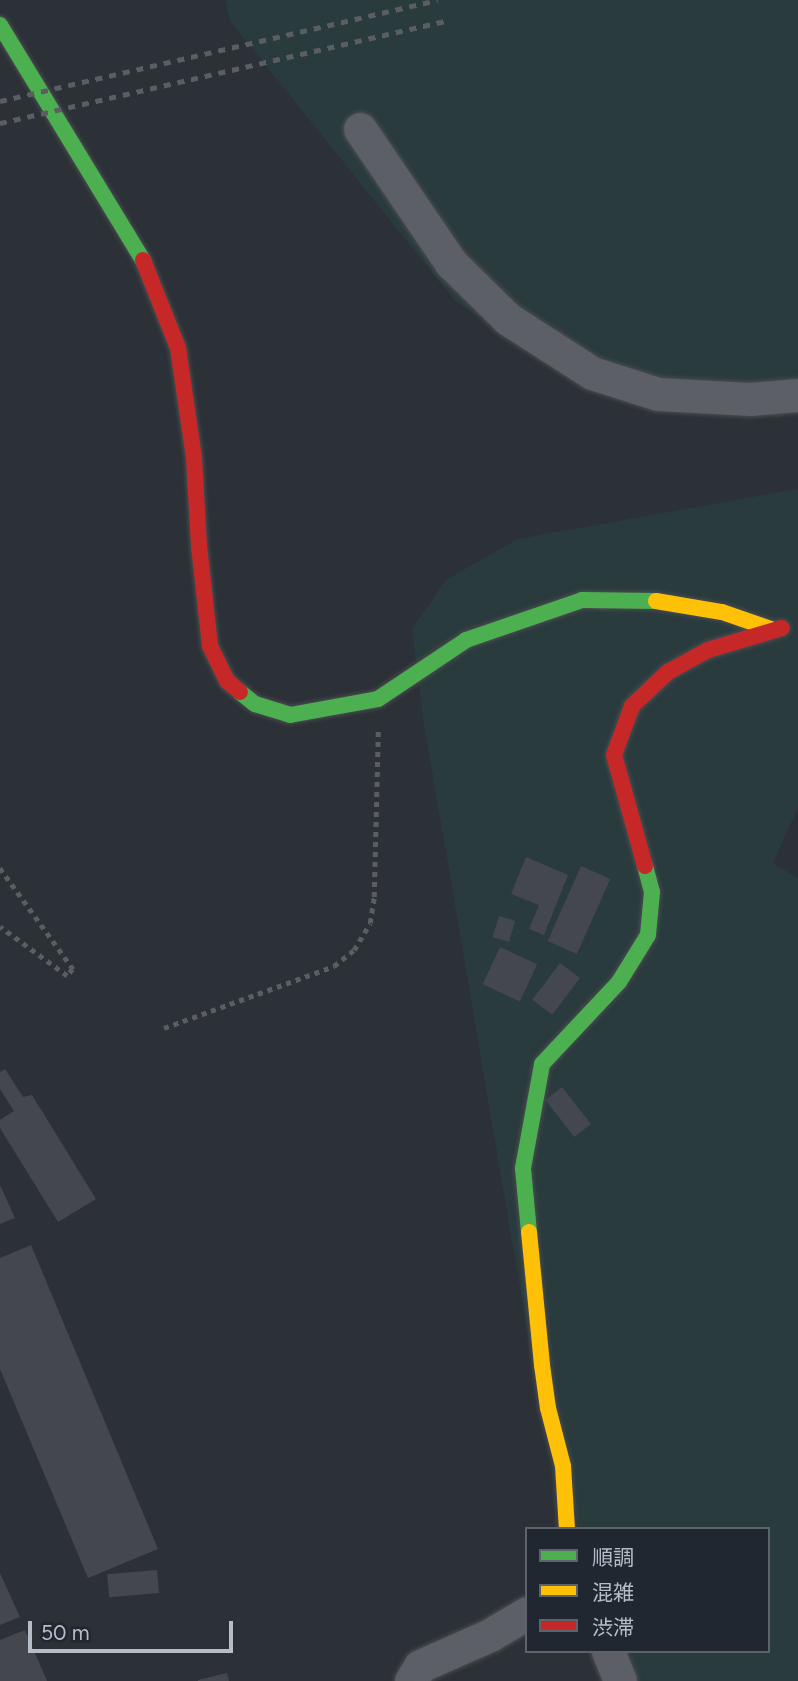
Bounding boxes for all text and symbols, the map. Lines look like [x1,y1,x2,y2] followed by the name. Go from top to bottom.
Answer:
[525,1527,770,1653] legend
[592,1545,634,1570] text: 順調
[592,1580,634,1605] text: 混雑
[32,1608,236,1652] scale bar
[592,1615,634,1640] text: 渋滞
[41,1620,90,1645] text: 50 m

